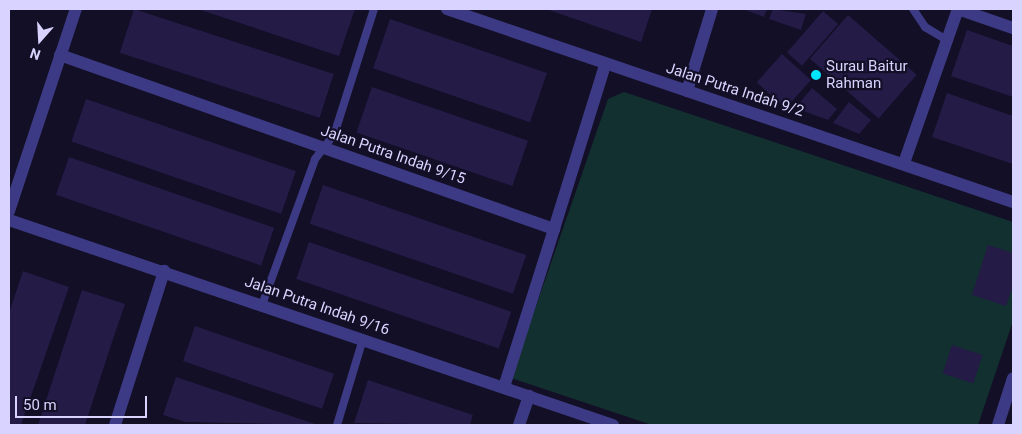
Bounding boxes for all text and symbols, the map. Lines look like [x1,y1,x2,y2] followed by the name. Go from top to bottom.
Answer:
[15,15,65,65] north arrow
[28,45,42,63] text: N
[826,57,908,92] place label: Surau Baitur Rahman
[664,59,806,121] street label: Jalan Putra Indah 9/2
[810,69,822,81] marker: Surau Baitur Rahman
[318,122,468,188] street label: Jalan Putra Indah 9/15
[242,273,392,339] street label: Jalan Putra Indah 9/16
[18,386,150,418] scale bar
[23,396,57,414] text: 50 m

